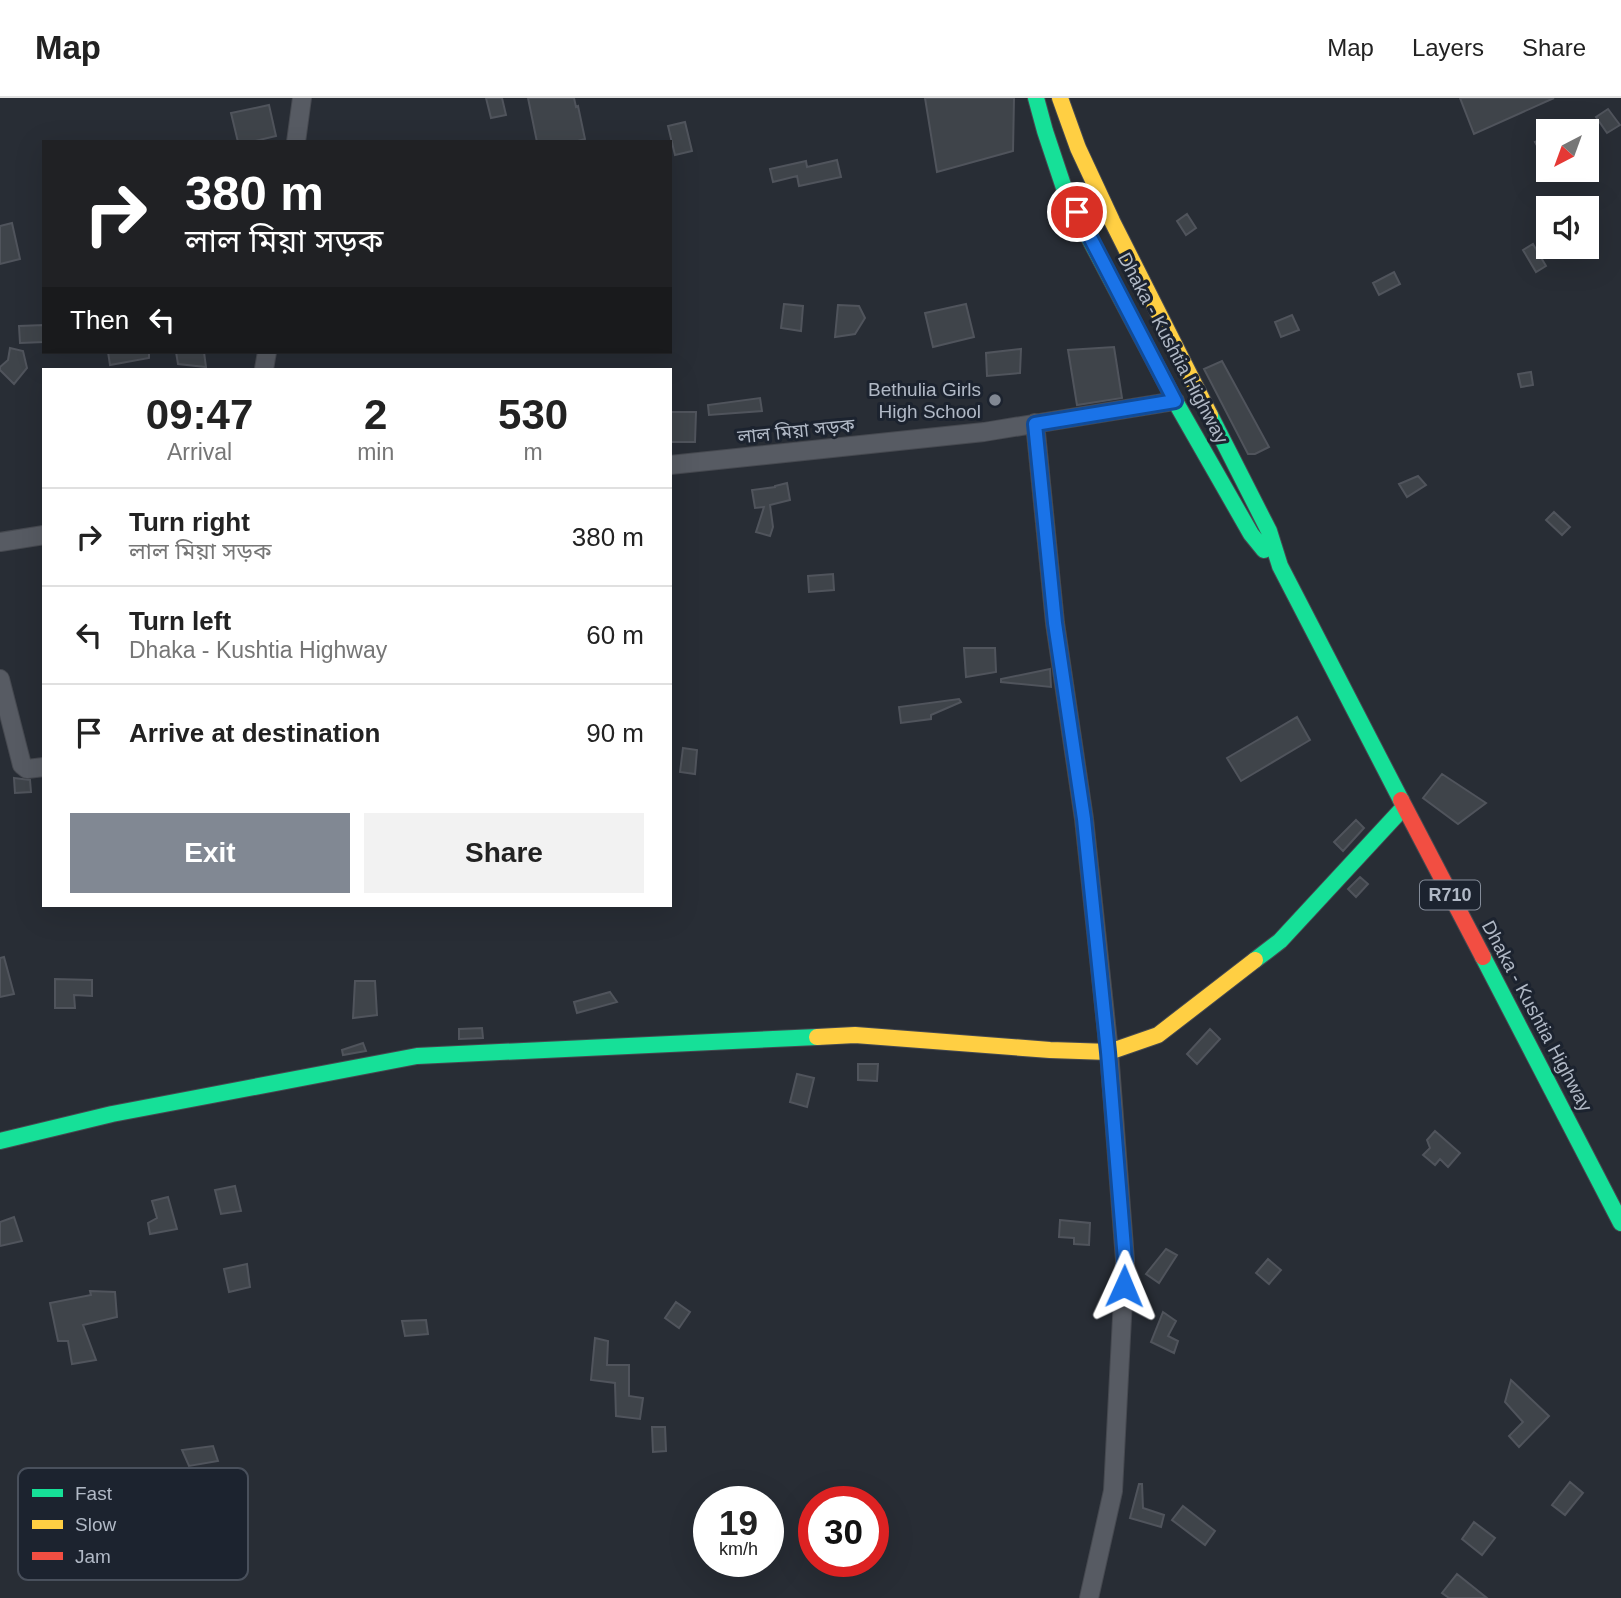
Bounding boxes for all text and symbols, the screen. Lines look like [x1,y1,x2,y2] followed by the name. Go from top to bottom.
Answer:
[35,29,101,66] text: Map
[1327,34,1374,61] text: Map
[1412,34,1484,61] text: Layers
[1522,34,1586,61] text: Share
[1536,119,1600,182] north arrow
[1536,119,1599,259] map controls
[185,166,324,220] text: 380 m
[70,168,161,259] icon: right
[1047,182,1107,242] pin
[1058,193,1096,231] icon: arrive
[1536,196,1599,259] button: sound
[185,223,383,259] text: লাল মিয়া সড়ক
[1114,249,1233,448] street label: Dhaka - Kushtia Highway
[143,301,181,339] icon: left
[70,305,129,335] text: Then
[868,379,981,422] place label: Bethulia Girls High School
[146,391,253,438] text: 09:47
[364,391,387,438] text: 2
[498,391,568,438] text: 530
[987,392,1003,408] marker: Bethulia Girls High School
[735,413,856,448] street label: লাল মিয়া সড়ক
[167,439,232,465] text: Arrival
[357,439,394,465] text: min
[524,439,543,465] text: m
[129,507,250,537] text: Turn right
[70,518,108,556] icon: right
[572,522,644,552] text: 380 m
[129,538,272,564] text: লাল মিয়া সড়ক
[129,606,231,636] text: Turn left
[70,616,108,654] icon: left
[586,620,644,650] text: 60 m
[129,637,387,663] text: Dhaka - Kushtia Highway
[70,714,108,752] icon: arrive
[129,718,380,748] text: Arrive at destination
[586,718,644,748] text: 90 m
[70,813,350,893] button: Exit
[364,813,644,893] button: Share
[1420,880,1480,910] road number: R710
[1478,917,1597,1116] street label: Dhaka - Kushtia Highway
[1087,1249,1161,1323] position arrow
[18,1468,248,1580] legend
[75,1483,113,1504] text: Fast
[798,1486,889,1577] speed limit sign: 30
[719,1503,758,1542] text: 19
[75,1514,116,1535] text: Slow
[719,1539,758,1559] text: km/h
[75,1546,111,1567] text: Jam

